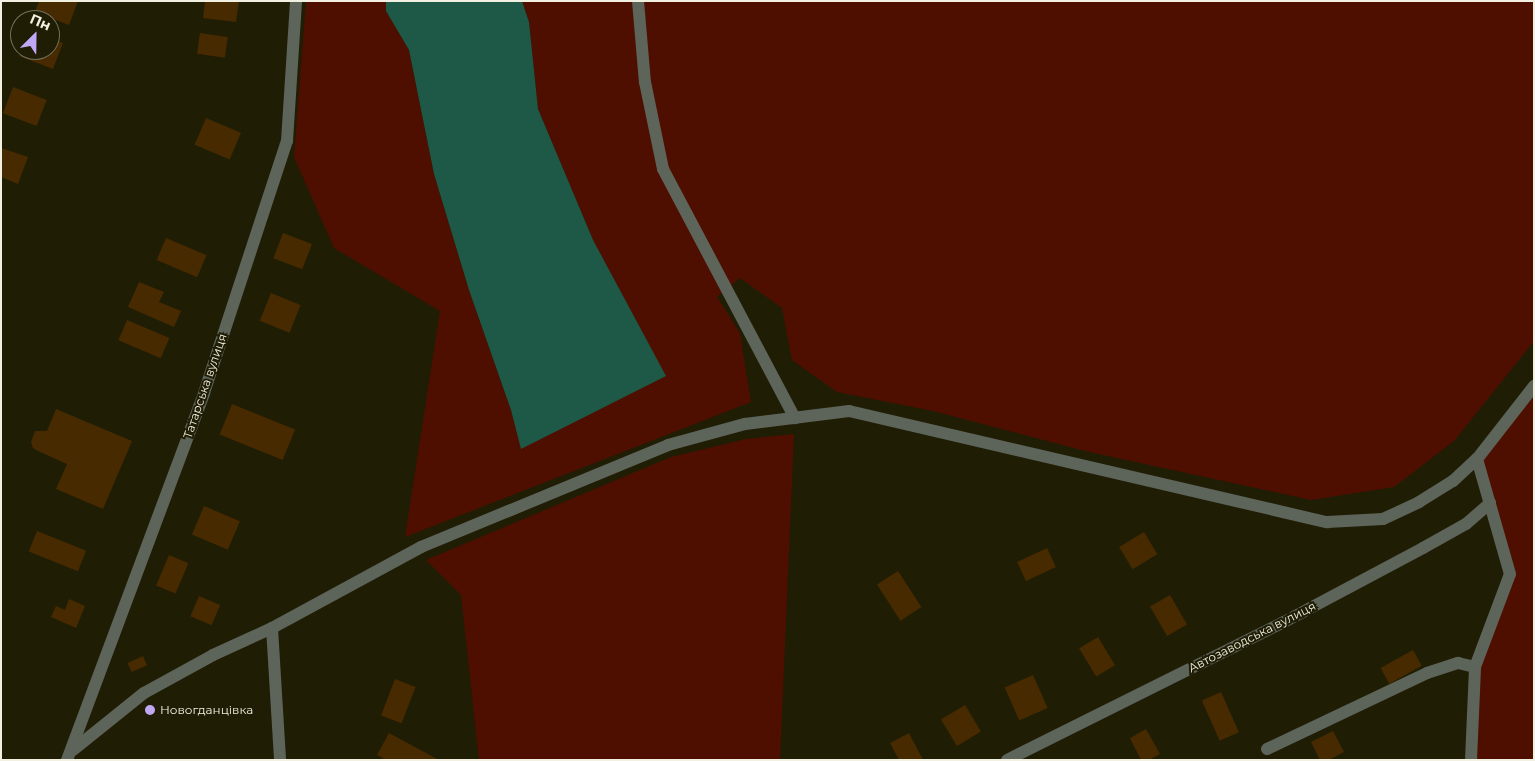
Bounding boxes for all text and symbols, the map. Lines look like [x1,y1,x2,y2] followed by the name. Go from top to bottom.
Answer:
[10,10,60,60] north arrow
[27,10,54,35] text: Пн
[180,332,230,440] street label: Татарська вулиця
[1186,599,1318,675] street label: Автозаводська вулиця
[160,703,253,717] place label: Новогданцівка
[144,704,156,716] marker: Новогданцівка

